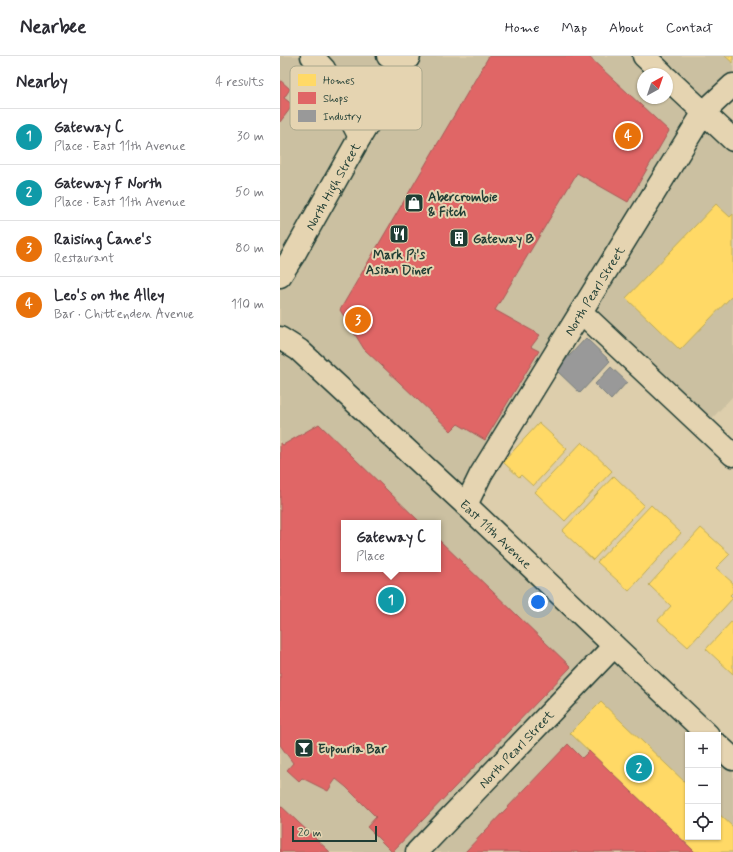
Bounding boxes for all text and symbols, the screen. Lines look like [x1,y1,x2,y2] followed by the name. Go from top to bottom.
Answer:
[20,15,86,40] text: Nearbee
[505,19,539,37] text: Home
[561,19,587,37] text: Map
[609,19,644,37] text: About
[666,19,713,37] text: Contact
[290,66,422,130] legend
[637,68,673,104] north arrow
[16,71,68,93] text: Nearby
[215,74,264,91] text: 4 results
[323,74,355,88] text: Homes
[323,92,348,106] text: Shops
[323,110,362,124] text: Industry
[54,118,124,138] text: Gateway C
[615,121,641,151] pin: 4
[26,128,32,145] text: 1
[237,128,264,145] text: 30 m
[54,138,186,155] text: Place · East 11th Avenue
[302,140,365,234] street label: North High Street
[54,174,162,194] text: Gateway F North
[26,184,32,201] text: 2
[235,184,264,201] text: 50 m
[428,189,498,221] place label: Abercrombie & Fitch
[403,192,425,214] shop icon: Abercrombie & Fitch
[54,194,186,211] text: Place · East 11th Avenue
[388,223,410,245] restaurant icon: Mark Pi's Asian Diner
[448,227,470,249] building icon: Gateway B
[54,230,151,250] text: Raising Cane's
[473,231,535,248] place label: Gateway B
[26,240,32,257] text: 3
[235,240,264,257] text: 80 m
[561,243,629,339] street label: North Pearl Street
[366,247,433,279] place label: Mark Pi's Asian Diner
[54,250,114,267] text: Restaurant
[54,286,164,306] text: Leo's on the Alley
[25,296,33,313] text: 4
[231,296,264,313] text: 110 m
[345,305,371,335] pin: 3
[54,306,194,323] text: Bar · Chittenden Avenue
[456,497,535,573] street label: East 11th Avenue
[341,520,441,572] popup
[356,528,426,548] text: Gateway C
[356,548,385,565] text: Place
[378,585,404,615] pin: 1
[528,592,548,612] your location
[476,707,559,792] street label: North Pearl Street
[685,732,721,840] map controls
[685,732,721,768] button: +
[293,737,315,759] bar icon: Eupouria Bar
[318,741,387,758] place label: Eupouria Bar
[626,753,652,783] pin: 2
[685,768,721,804] button: −
[685,804,721,840] button: locate
[292,824,377,843] scale bar
[298,826,321,840] text: 20 m

